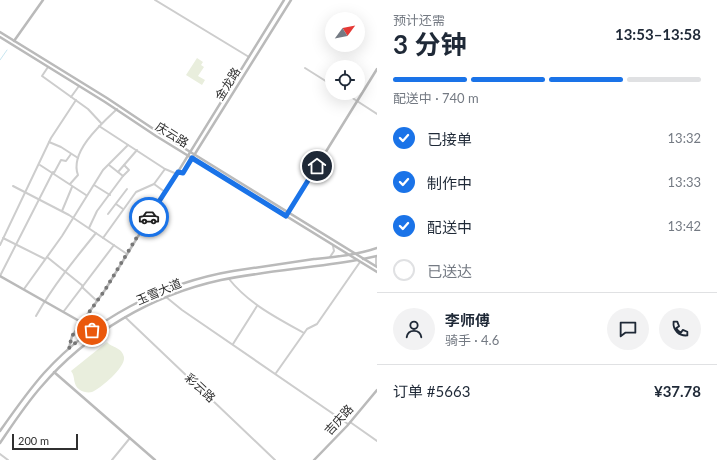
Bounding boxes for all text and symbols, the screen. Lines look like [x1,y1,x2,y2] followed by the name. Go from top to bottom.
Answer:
[325,12,365,52] north arrow
[325,12,365,100] map controls
[393,12,445,28] text: 预计还需
[615,25,701,43] text: 13:53–13:58
[393,28,466,60] text: 3 分钟
[325,60,365,100] button: locate
[212,64,243,103] street label: 金龙路
[393,90,479,106] text: 配送中 · 740 m
[153,119,192,150] street label: 庆云路
[393,127,415,149] icon: check
[427,130,472,148] text: 已接单
[668,130,701,146] text: 13:32
[300,149,334,183] pin
[306,155,328,177] icon: home
[393,171,415,193] icon: check
[427,174,472,192] text: 制作中
[668,174,701,190] text: 13:33
[129,197,169,237] courier
[138,206,160,228] icon: car
[393,215,415,237] icon: check
[427,218,472,236] text: 配送中
[668,218,701,234] text: 13:42
[427,262,472,280] text: 已送达
[134,275,184,308] street label: 玉雪大道
[393,308,435,350] button: person
[607,308,649,350] button: chat
[659,308,701,350] button: phone
[445,311,490,329] text: 李师傅
[75,313,109,347] pin
[81,319,103,341] icon: bag
[445,332,499,348] text: 骑手 · 4.6
[182,370,219,405] street label: 彩云路
[393,382,470,400] text: 订单 #5663
[654,382,701,400] text: ¥37.78
[321,401,356,438] street label: 吉庆路
[12,432,78,451] scale bar
[18,434,49,447] text: 200 m

